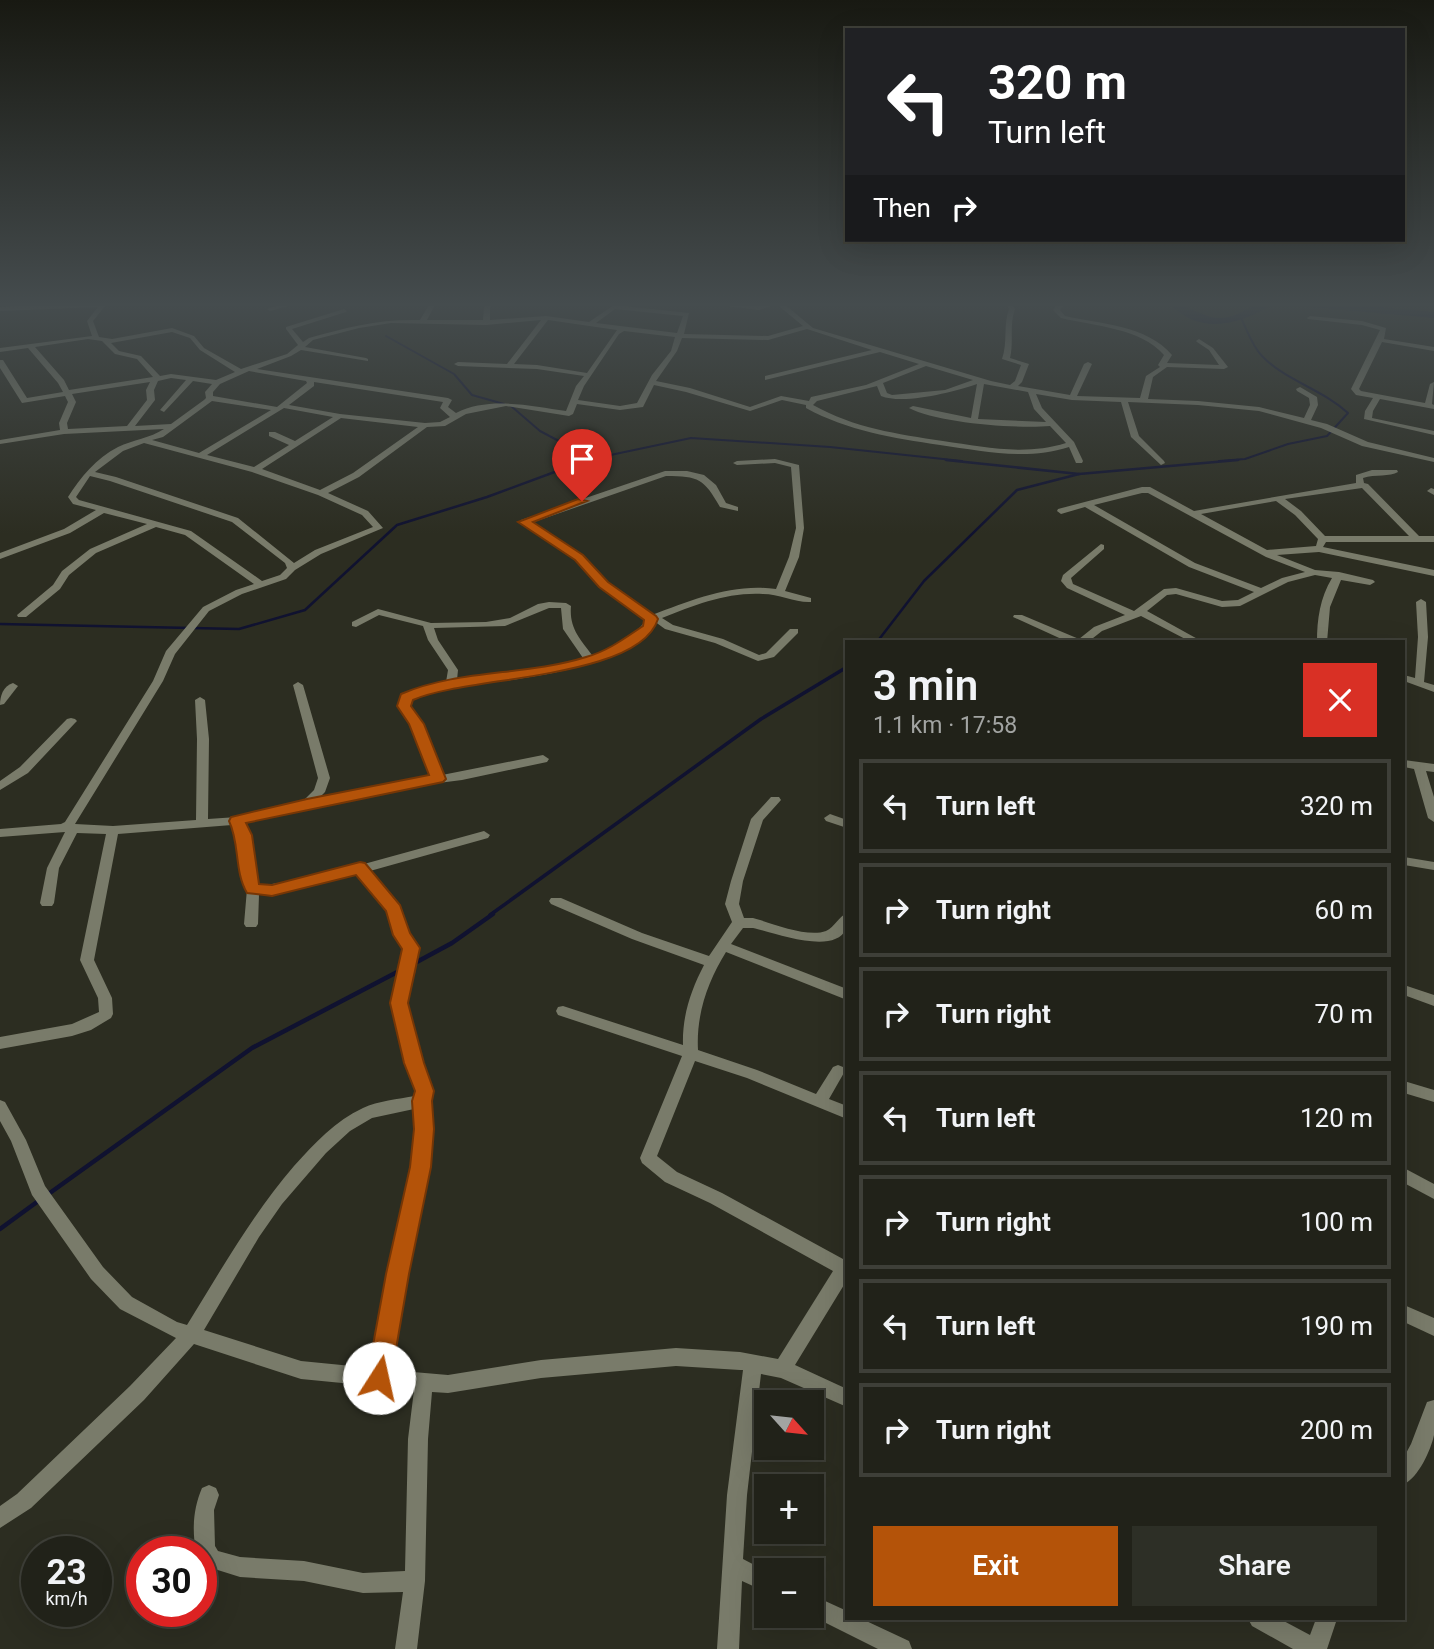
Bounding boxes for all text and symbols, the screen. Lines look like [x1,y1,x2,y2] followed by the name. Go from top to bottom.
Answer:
[988,54,1127,111] text: 320 m
[873,56,964,147] icon: left
[988,113,1106,151] text: Turn left
[945,189,983,227] icon: right
[873,193,931,223] text: Then
[552,429,612,501] pin
[563,440,601,478] icon: arrive
[873,661,978,710] text: 3 min
[1303,663,1377,737] button: close
[873,712,1017,739] text: 1.1 km · 17:58
[877,787,915,825] icon: left
[936,791,1035,821] text: Turn left
[1300,791,1373,821] text: 320 m
[877,891,915,929] icon: right
[936,895,1051,925] text: Turn right
[1315,895,1373,925] text: 60 m
[877,995,915,1033] icon: right
[936,999,1051,1029] text: Turn right
[1315,999,1373,1029] text: 70 m
[877,1099,915,1137] icon: left
[936,1103,1035,1133] text: Turn left
[1300,1103,1373,1133] text: 120 m
[877,1203,915,1241] icon: right
[936,1207,1051,1237] text: Turn right
[1300,1207,1373,1237] text: 100 m
[877,1307,915,1345] icon: left
[936,1311,1035,1341] text: Turn left
[1300,1311,1373,1341] text: 190 m
[342,1341,416,1415] position arrow
[754,1390,824,1460] north arrow
[754,1390,824,1628] map controls
[877,1411,915,1449] icon: right
[936,1415,1051,1445] text: Turn right
[1300,1415,1373,1445] text: 200 m
[754,1474,824,1544] button: +
[873,1526,1118,1606] button: Exit
[1132,1526,1377,1606] button: Share
[126,1536,217,1627] speed limit sign: 30
[46,1552,87,1593] text: 23
[754,1558,824,1628] button: −
[45,1588,88,1609] text: km/h

